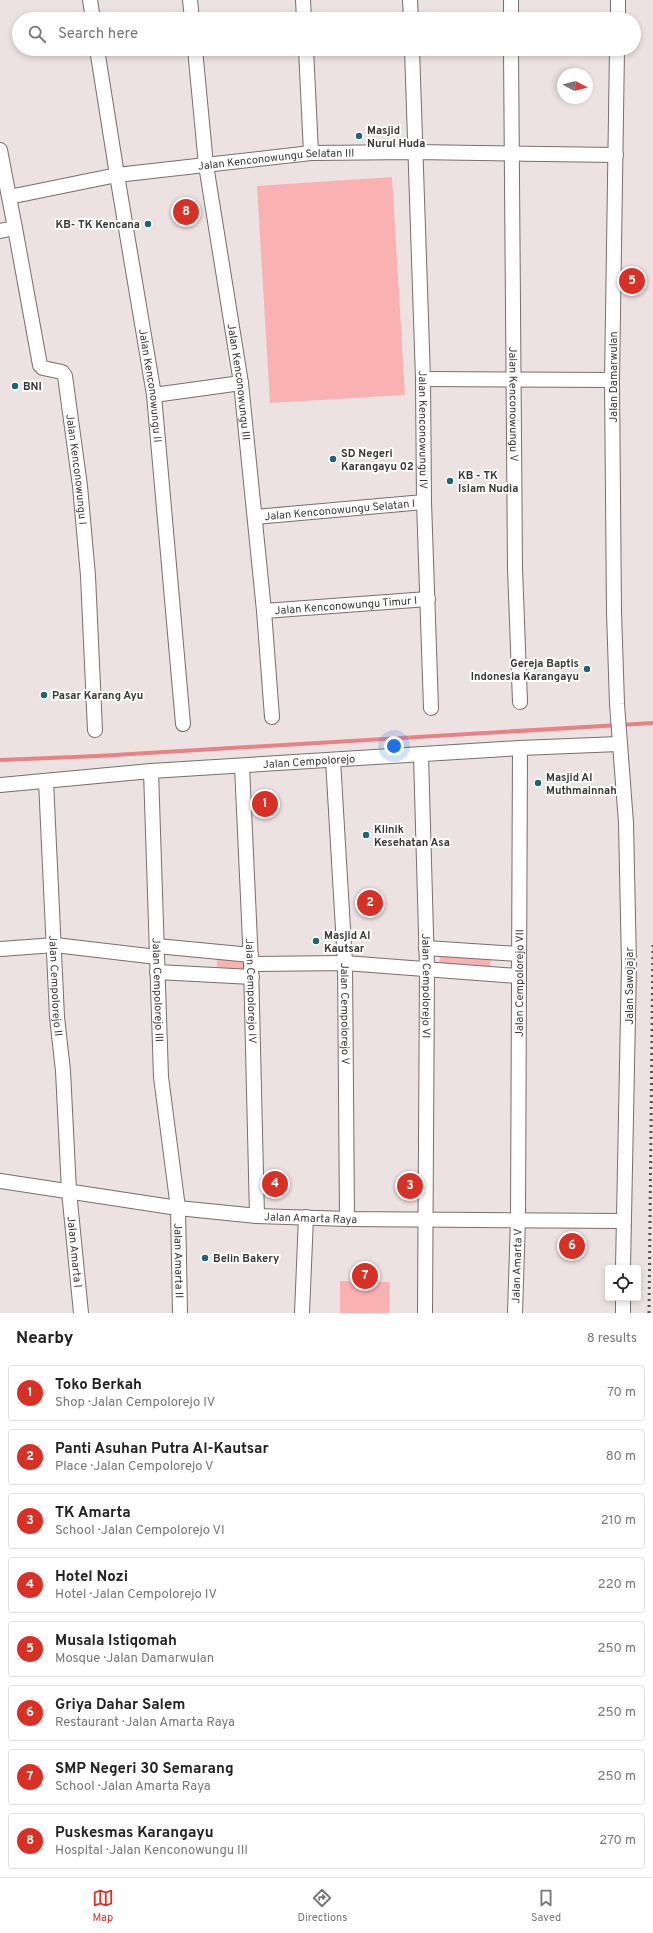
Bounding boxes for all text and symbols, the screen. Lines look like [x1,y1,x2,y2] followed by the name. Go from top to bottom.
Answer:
[12,12,641,56] search box
[26,23,48,45] icon: search
[58,25,138,44] text: Search here
[557,68,593,104] north arrow
[367,124,425,151] place label: Masjid Nurul Huda
[354,131,364,141] marker: Masjid Nurul Huda
[197,147,354,174] street label: Jalan Kenconowungu Selatan III
[173,197,199,227] pin: 8
[55,218,140,232] place label: KB- TK Kencana
[143,219,153,229] marker: KB- TK Kencana
[619,266,645,296] pin: 5
[224,323,253,441] street label: Jalan Kenconowungu III
[135,328,164,443] street label: Jalan Kenconowungu II
[607,331,621,423] street label: Jalan Damarwulan
[505,346,520,462] street label: Jalan Kenconowungu V
[415,370,430,489] street label: Jalan Kenconowungu IV
[23,380,42,394] place label: BNI
[10,381,20,391] marker: BNI
[62,413,89,525] street label: Jalan Kenconowungu I
[341,447,414,474] place label: SD Negeri Karangayu 02
[328,454,338,464] marker: SD Negeri Karangayu 02
[458,469,518,496] place label: KB - TK Islam Nudia
[445,476,455,486] marker: KB - TK Islam Nudia
[264,497,416,524] street label: Jalan Kenconowungu Selatan I
[274,594,418,618] street label: Jalan Kenconowungu Timur I
[471,657,579,684] place label: Gereja Baptis Indonesia Karangayu
[582,664,592,674] marker: Gereja Baptis Indonesia Karangayu
[52,689,143,703] place label: Pasar Karang Ayu
[39,690,49,700] marker: Pasar Karang Ayu
[384,736,404,756] your location
[262,752,356,772] street label: Jalan Cempolorejo
[546,771,617,798] place label: Masjid Al Muthmainnah
[533,778,543,788] marker: Masjid Al Muthmainnah
[252,789,278,819] pin: 1
[374,823,450,850] place label: Klinik Kesehatan Asa
[361,830,371,840] marker: Klinik Kesehatan Asa
[357,888,383,918] pin: 2
[324,929,370,956] place label: Masjid Al Kautsar
[513,929,527,1037] street label: Jalan Cempolorejo VII
[418,933,433,1038] street label: Jalan Cempolorejo VI
[45,935,65,1037] street label: Jalan Cempolorejo II
[311,936,321,946] marker: Masjid Al Kautsar
[148,938,166,1042] street label: Jalan Cempolorejo III
[242,938,259,1044] street label: Jalan Cempolorejo IV
[623,947,637,1025] street label: Jalan Sawojajar
[337,963,352,1065] street label: Jalan Cempolorejo V
[262,1169,288,1199] pin: 4
[397,1171,423,1201] pin: 3
[264,1210,357,1227] street label: Jalan Amarta Raya
[64,1216,84,1288] street label: Jalan Amarta I
[170,1223,186,1298] street label: Jalan Amarta II
[509,1228,526,1304] street label: Jalan Amarta V
[559,1231,585,1261] pin: 6
[213,1252,279,1266] place label: Belin Bakery
[200,1253,210,1263] marker: Belin Bakery
[352,1261,378,1291] pin: 7
[605,1265,641,1301] map controls
[605,1265,641,1301] button: locate
[16,1328,73,1350] text: Nearby
[587,1331,637,1347] text: 8 results
[55,1376,142,1395] text: Toko Berkah
[27,1385,33,1401] text: 1
[607,1385,636,1401] text: 70 m
[55,1395,215,1411] text: Shop · Jalan Cempolorejo IV
[55,1440,269,1459] text: Panti Asuhan Putra Al-Kautsar
[26,1449,34,1465] text: 2
[606,1449,636,1465] text: 80 m
[55,1459,214,1475] text: Place · Jalan Cempolorejo V
[55,1504,131,1523] text: TK Amarta
[26,1513,34,1529] text: 3
[601,1513,636,1529] text: 210 m
[55,1523,225,1539] text: School · Jalan Cempolorejo VI
[55,1568,128,1587] text: Hotel Nozi
[26,1577,34,1593] text: 4
[598,1577,636,1593] text: 220 m
[55,1587,217,1603] text: Hotel · Jalan Cempolorejo IV
[55,1632,177,1651] text: Musala Istiqomah
[26,1641,34,1657] text: 5
[598,1641,636,1657] text: 250 m
[55,1651,214,1667] text: Mosque · Jalan Damarwulan
[55,1696,185,1715] text: Griya Dahar Salem
[26,1705,34,1721] text: 6
[598,1705,636,1721] text: 250 m
[55,1715,235,1731] text: Restaurant · Jalan Amarta Raya
[55,1760,234,1779] text: SMP Negeri 30 Semarang
[27,1769,33,1785] text: 7
[598,1769,636,1785] text: 250 m
[55,1779,211,1795] text: School · Jalan Amarta Raya
[55,1824,214,1843] text: Puskesmas Karangayu
[26,1833,34,1849] text: 8
[599,1833,636,1849] text: 270 m
[55,1843,248,1859] text: Hospital · Jalan Kenconowungu III
[92,1887,114,1925] tab: Map
[297,1887,347,1925] tab: Directions
[531,1887,561,1925] tab: Saved

